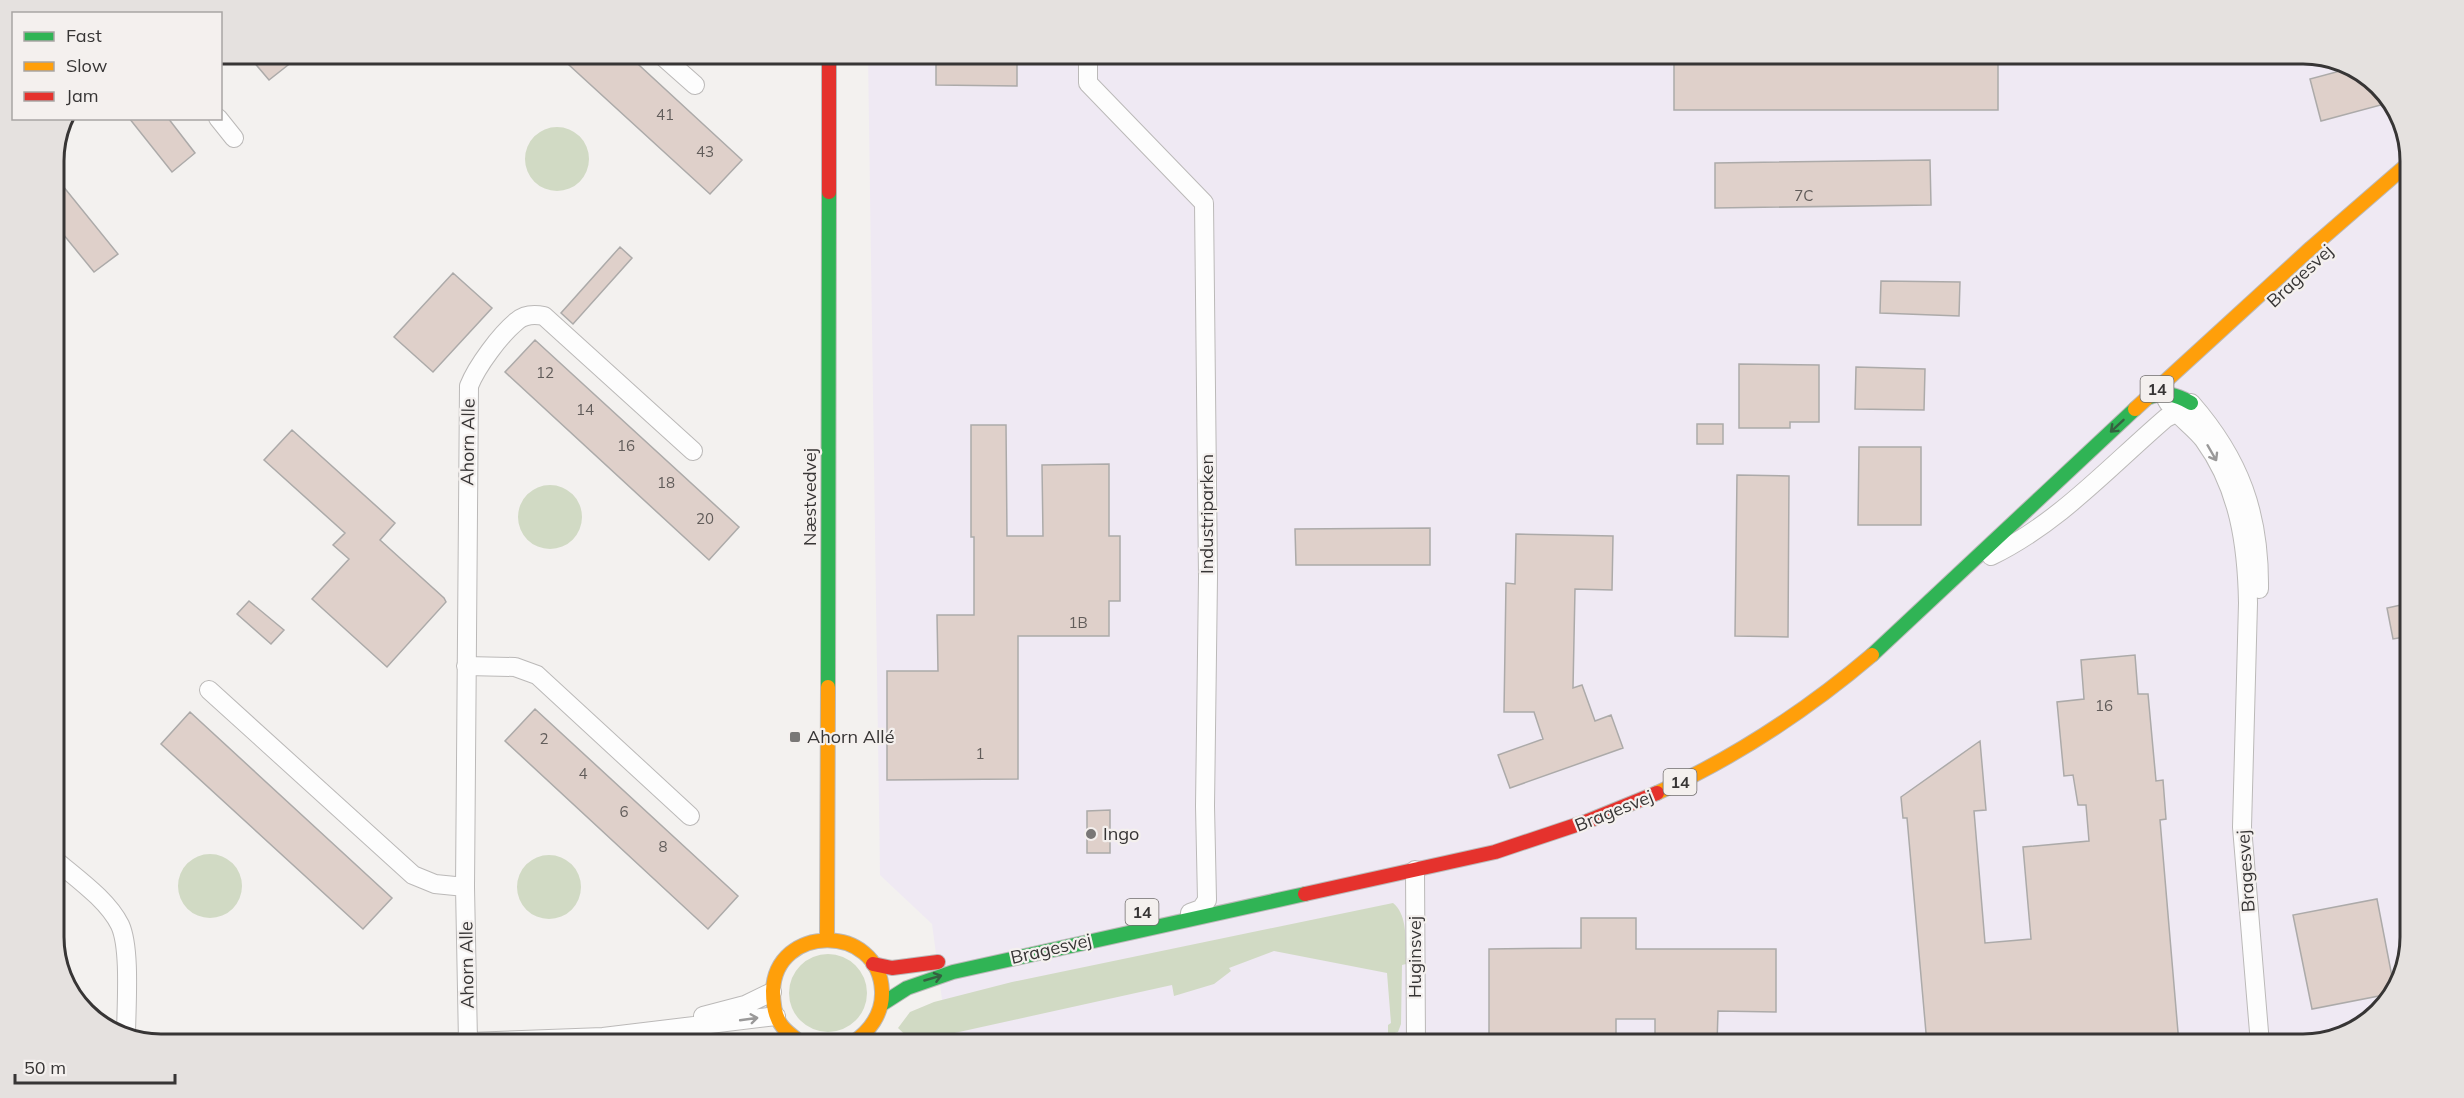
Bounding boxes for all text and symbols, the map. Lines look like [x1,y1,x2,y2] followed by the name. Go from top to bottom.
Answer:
[12,12,222,120] legend
[66,24,102,47] text: Fast
[66,54,108,77] text: Slow
[66,84,99,107] text: Jam
[656,105,674,124] house number: 41
[696,142,714,161] house number: 43
[1794,186,1814,205] house number: 7C
[2262,239,2338,312] street label: Bragesvej
[536,363,554,382] house number: 12
[2140,376,2174,402] road number: 14
[455,398,480,486] street label: Ahorn Alle
[576,400,594,419] house number: 14
[2110,419,2125,433] one-way arrow
[617,436,635,455] house number: 16
[2206,444,2218,461] one-way arrow
[798,448,821,546] street label: Næstvedvej
[1195,454,1218,574] street label: Industriparken
[657,473,675,492] house number: 18
[696,509,714,528] house number: 20
[1068,613,1088,632] house number: 1B
[2095,696,2113,715] house number: 16
[807,725,894,748] place label: Ahorn Allé
[539,729,549,748] house number: 2
[788,730,802,744] marker: Ahorn Allé
[975,744,985,763] house number: 1
[578,764,588,783] house number: 4
[1664,769,1696,795] road number: 14
[1571,784,1656,837] street label: Bragesvej
[619,802,629,821] house number: 6
[1103,822,1139,845] place label: Ingo
[1084,827,1098,841] marker: Ingo
[2231,829,2260,913] street label: Bragesvej
[658,837,668,856] house number: 8
[1126,899,1158,925] road number: 14
[1403,916,1426,998] street label: Huginsvej
[454,921,479,1009] street label: Ahorn Alle
[1008,928,1094,969] street label: Bragesvej
[923,972,942,983] one-way arrow
[739,1014,758,1025] one-way arrow
[15,1047,176,1085] scale bar
[24,1056,66,1079] text: 50 m

